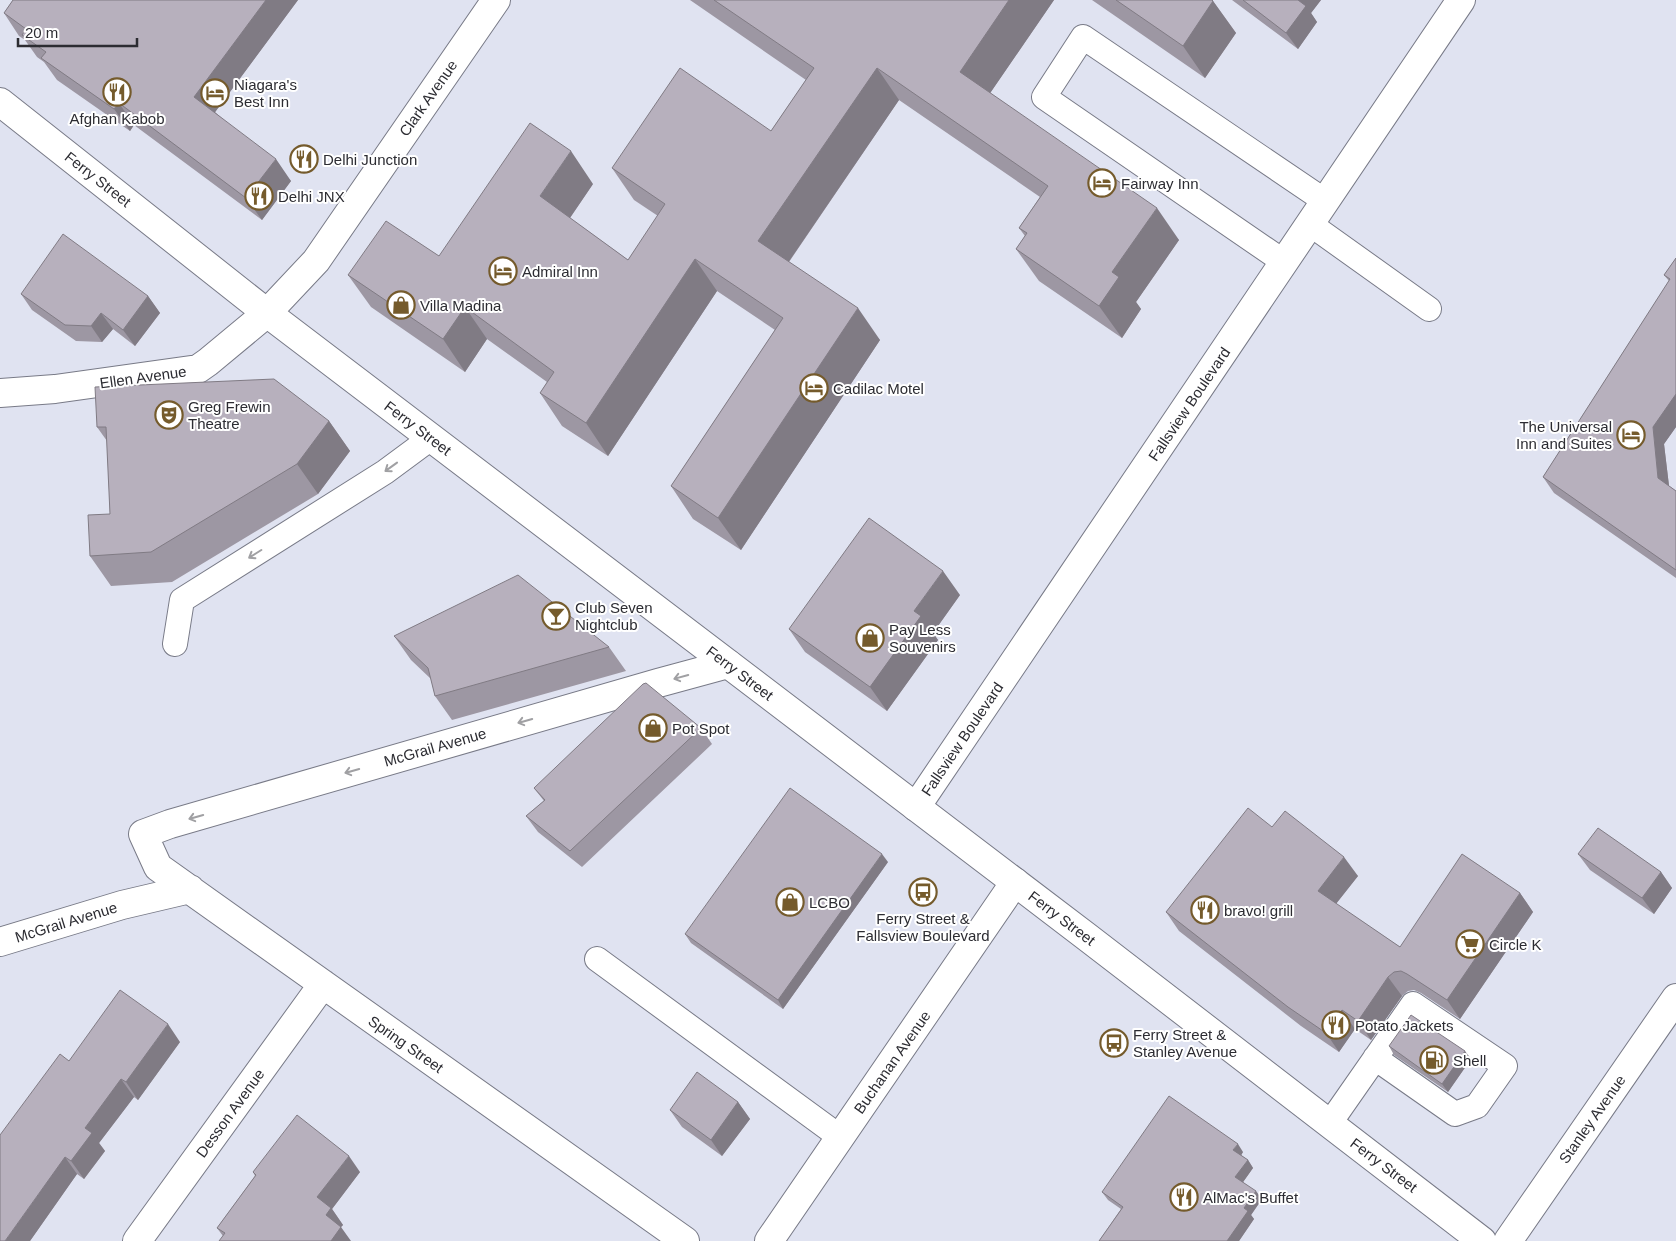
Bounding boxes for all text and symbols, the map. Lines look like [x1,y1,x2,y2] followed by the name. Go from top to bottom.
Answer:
[18,15,136,47] scale bar
[25,24,58,41] text: 20 m
[396,57,460,139] street label: Clark Avenue
[234,76,297,110] place label: Niagara's Best Inn
[102,77,132,107] restaurant icon: Afghan Kabob
[200,78,230,108] hotel icon: Niagara's Best Inn
[69,110,165,127] place label: Afghan Kabob
[289,144,319,174] restaurant icon: Delhi Junction
[62,148,135,211] street label: Ferry Street
[323,151,417,168] place label: Delhi Junction
[1087,168,1117,198] hotel icon: Fairway Inn
[1121,175,1199,192] place label: Fairway Inn
[244,181,274,211] restaurant icon: Delhi JNX
[278,188,345,205] place label: Delhi JNX
[488,256,518,286] hotel icon: Admiral Inn
[522,263,598,280] place label: Admiral Inn
[386,290,416,320] shop icon: Villa Madina
[420,297,502,314] place label: Villa Madina
[1145,344,1233,464] street label: Fallsview Boulevard
[99,363,187,391] street label: Ellen Avenue
[799,373,829,403] hotel icon: Cadilac Motel
[833,380,924,397] place label: Cadilac Motel
[381,397,455,459] street label: Ferry Street
[188,398,271,432] place label: Greg Frewin Theatre
[154,400,184,430] theatre icon: Greg Frewin Theatre
[1516,418,1612,452] place label: The Universal Inn and Suites
[1616,420,1646,450] hotel icon: The Universal Inn and Suites
[385,461,398,472] one-way arrow
[248,550,262,560] one-way arrow
[575,599,653,633] place label: Club Seven Nightclub
[541,601,571,631] bar icon: Club Seven Nightclub
[889,621,956,655] place label: Pay Less Souvenirs
[855,623,885,653] shop icon: Pay Less Souvenirs
[703,642,777,704] street label: Ferry Street
[673,672,689,682] one-way arrow
[918,679,1006,799] street label: Fallsview Boulevard
[638,713,668,743] shop icon: Pot Spot
[517,717,533,727] one-way arrow
[672,720,730,737] place label: Pot Spot
[382,724,488,770] street label: McGrail Avenue
[344,767,360,777] one-way arrow
[188,812,204,822] one-way arrow
[908,877,938,907] bus stop icon: Ferry Street & Fallsview Boulevard
[775,887,805,917] shop icon: LCBO
[1025,887,1099,949] street label: Ferry Street
[809,894,850,911] place label: LCBO
[1190,895,1220,925] restaurant icon: bravo! grill
[13,898,119,946] street label: McGrail Avenue
[1224,902,1293,919] place label: bravo! grill
[856,910,990,944] place label: Ferry Street & Fallsview Boulevard
[1455,929,1485,959] supermarket icon: Circle K
[1489,936,1542,953] place label: Circle K
[850,1007,934,1117] street label: Buchanan Avenue
[1321,1010,1351,1040] restaurant icon: Potato Jackets
[365,1012,447,1077] street label: Spring Street
[1355,1017,1453,1034] place label: Potato Jackets
[1133,1026,1237,1060] place label: Ferry Street & Stanley Avenue
[1099,1028,1129,1058] bus stop icon: Ferry Street & Stanley Avenue
[1419,1045,1449,1075] fuel station icon: Shell
[1453,1052,1486,1069] place label: Shell
[192,1066,268,1160] street label: Desson Avenue
[1555,1072,1629,1166] street label: Stanley Avenue
[1347,1134,1421,1196] street label: Ferry Street
[1169,1182,1199,1212] restaurant icon: AlMac's Buffet
[1203,1189,1299,1206] place label: AlMac's Buffet

